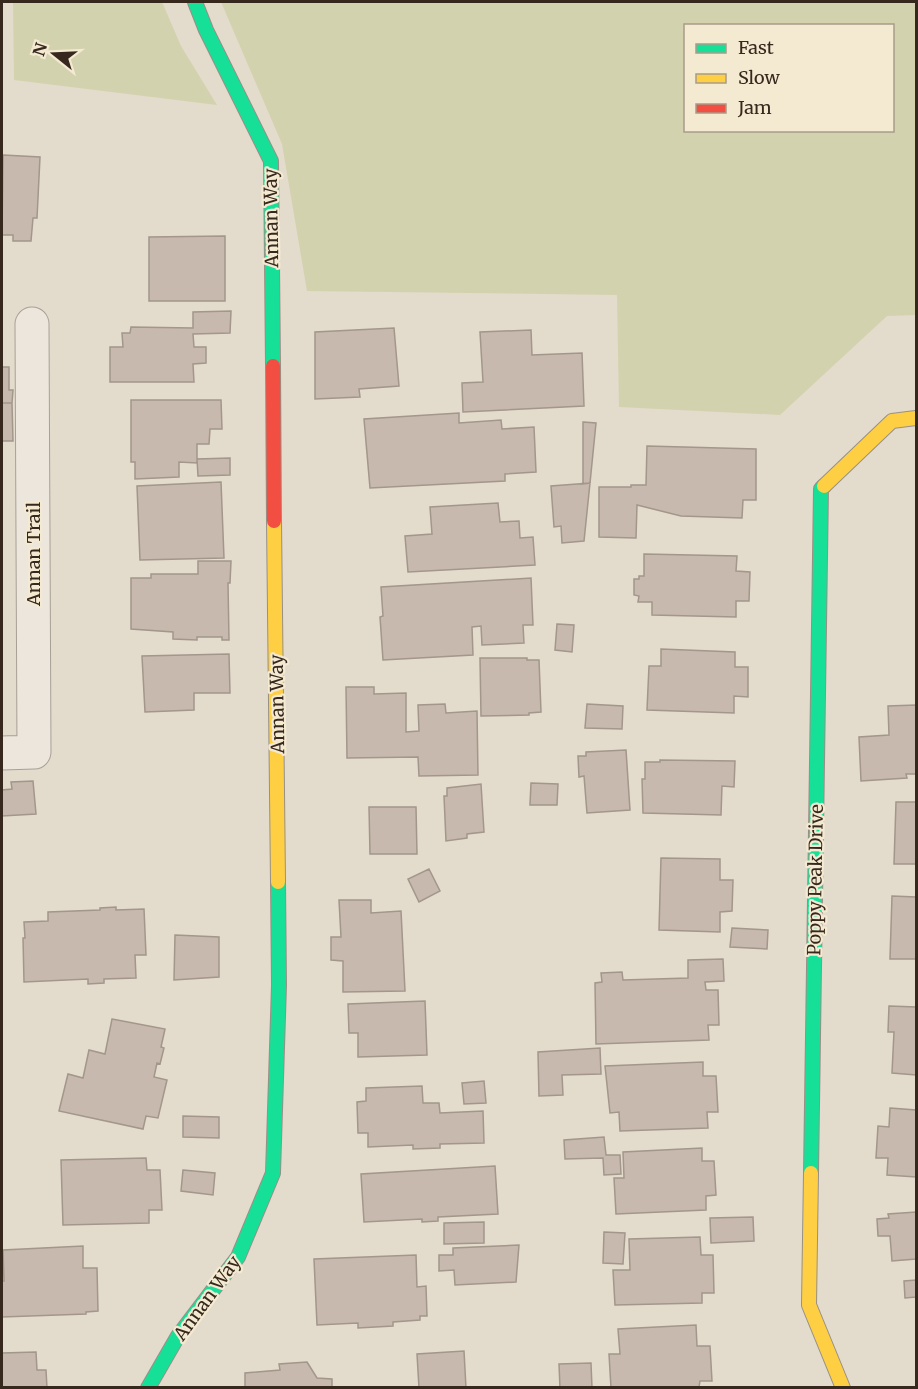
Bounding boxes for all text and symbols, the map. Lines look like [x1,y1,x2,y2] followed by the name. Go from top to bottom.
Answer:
[24,24,84,84] north arrow
[684,24,894,132] legend
[738,36,774,59] text: Fast
[28,40,51,58] text: N
[738,66,781,89] text: Slow
[737,96,772,119] text: Jam
[259,168,283,269] street label: Annan Way
[22,502,45,607] street label: Annan Trail
[265,654,289,755] street label: Annan Way
[802,804,828,956] street label: Poppy Peak Drive
[168,1251,246,1346] street label: Annan Way

